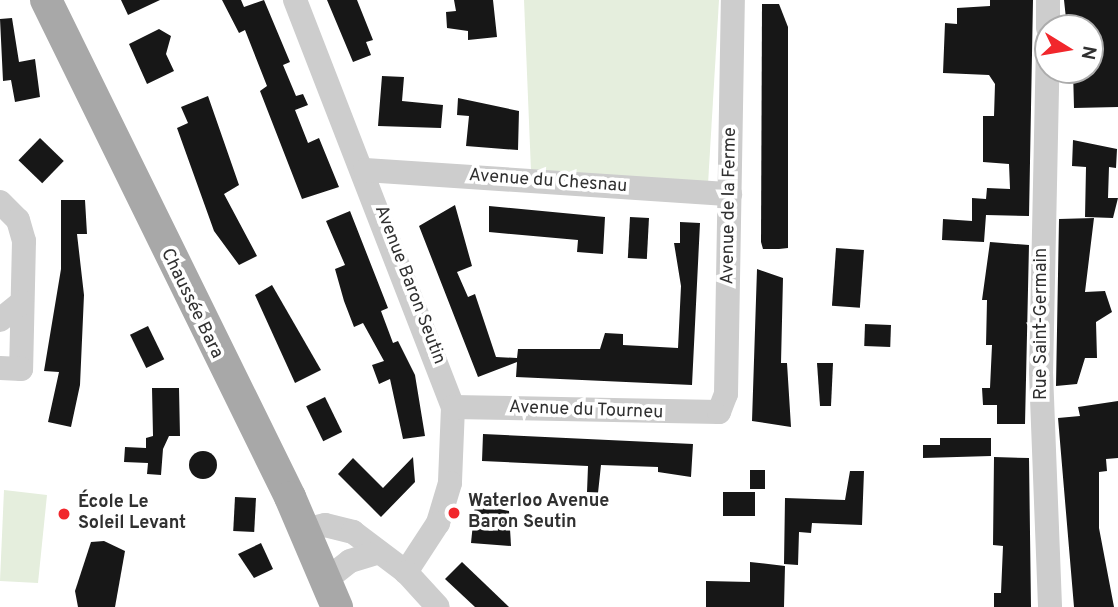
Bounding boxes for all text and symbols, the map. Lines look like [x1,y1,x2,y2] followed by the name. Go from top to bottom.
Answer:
[1034,14,1104,84] north arrow
[1075,44,1101,62] text: N
[718,127,742,285] street label: Avenue de la Ferme
[468,166,628,198] street label: Avenue du Chesnau
[369,203,449,367] street label: Avenue Baron Seutin
[155,246,227,362] street label: Chaussée Bara
[1031,248,1053,400] street label: Rue Saint-Germain
[508,397,664,425] street label: Avenue du Tourneu
[468,492,610,534] place label: Waterloo Avenue Baron Seutin
[78,493,186,536] place label: École Le Soleil Levant
[446,505,462,521] marker: Waterloo Avenue Baron Seutin
[56,506,72,522] marker: École Le Soleil Levant

